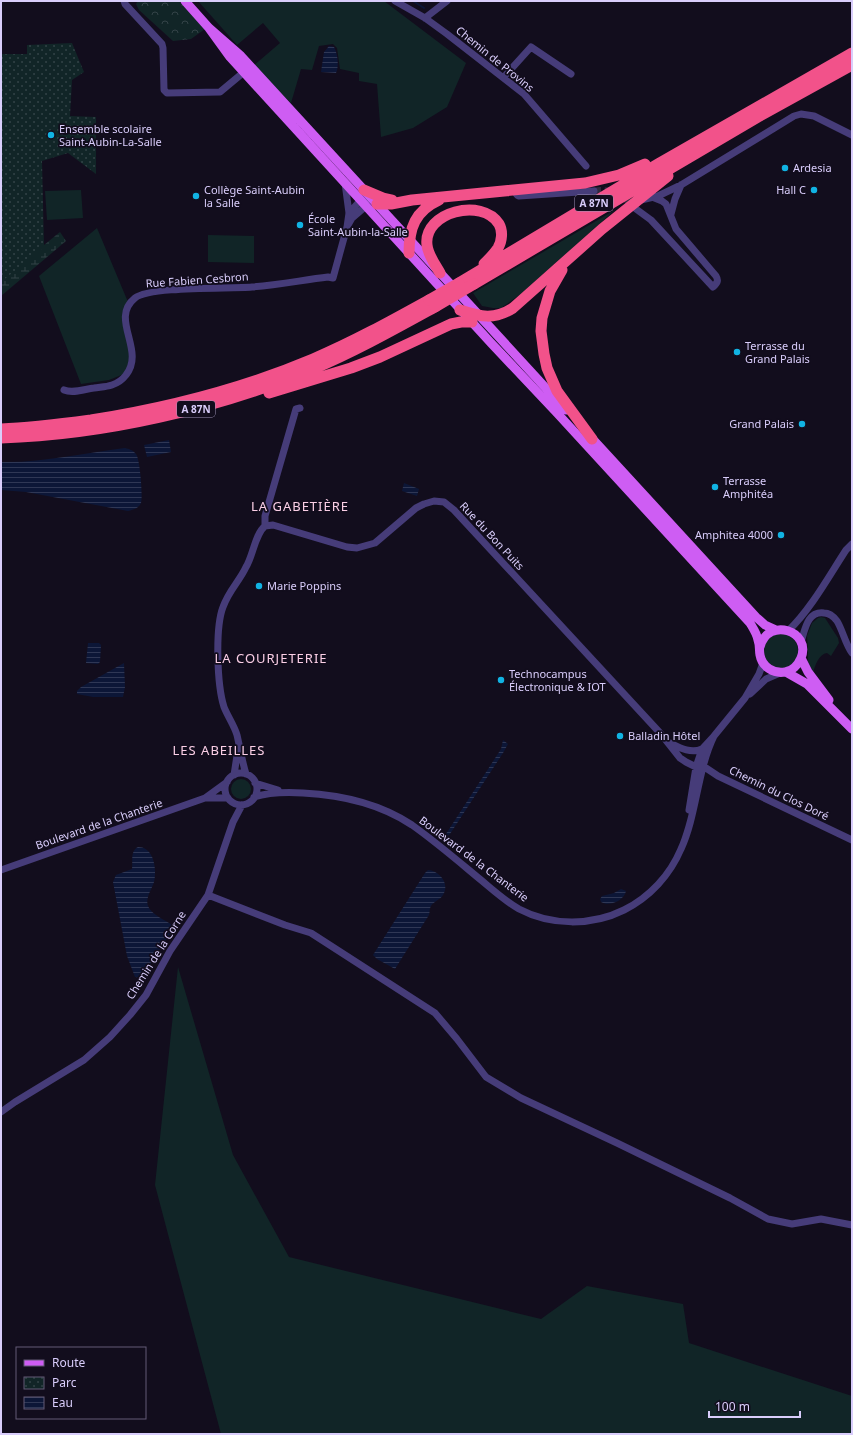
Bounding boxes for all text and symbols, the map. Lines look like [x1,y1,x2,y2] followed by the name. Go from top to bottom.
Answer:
[453,22,538,95] street label: Chemin de Provins
[59,121,162,149] place label: Ensemble scolaire Saint-Aubin-La-Salle
[46,130,56,140] marker: Ensemble scolaire Saint-Aubin-La-Salle
[793,160,832,175] place label: Ardesia
[780,163,790,173] marker: Ardesia
[204,182,305,210] place label: Collège Saint-Aubin la Salle
[776,182,806,197] place label: Hall C
[809,185,819,195] marker: Hall C
[191,191,201,201] marker: Collège Saint-Aubin la Salle
[575,195,613,211] road number: A 87N
[308,211,408,239] place label: École Saint-Aubin-la-Salle
[295,220,305,230] marker: École Saint-Aubin-la-Salle
[145,268,249,291] street label: Rue Fabien Cesbron
[745,338,810,366] place label: Terrasse du Grand Palais
[732,347,742,357] marker: Terrasse du Grand Palais
[177,401,215,417] road number: A 87N
[729,416,794,431] place label: Grand Palais
[797,419,807,429] marker: Grand Palais
[723,473,773,501] place label: Terrasse Amphitéa
[710,482,720,492] marker: Terrasse Amphitéa
[251,497,349,515] district label: LA GABETIÈRE
[457,498,528,573] street label: Rue du Bon Puits
[695,527,773,542] place label: Amphitea 4000
[776,530,786,540] marker: Amphitea 4000
[267,578,341,593] place label: Marie Poppins
[254,581,264,591] marker: Marie Poppins
[214,649,328,667] district label: LA COURJETERIE
[509,666,606,694] place label: Technocampus Électronique & IOT
[496,675,506,685] marker: Technocampus Électronique & IOT
[628,728,700,743] place label: Balladin Hôtel
[615,731,625,741] marker: Balladin Hôtel
[173,741,265,759] district label: LES ABEILLES
[727,762,831,823] street label: Chemin du Clos Doré
[33,795,164,852] street label: Boulevard de la Chanterie
[417,812,532,905] street label: Boulevard de la Chanterie
[122,908,189,1002] street label: Chemin de la Corne
[16,1347,146,1419] legend
[52,1354,85,1371] text: Route
[52,1374,77,1391] text: Parc
[709,1393,800,1419] scale bar
[52,1394,73,1411] text: Eau
[715,1398,750,1415] text: 100 m

